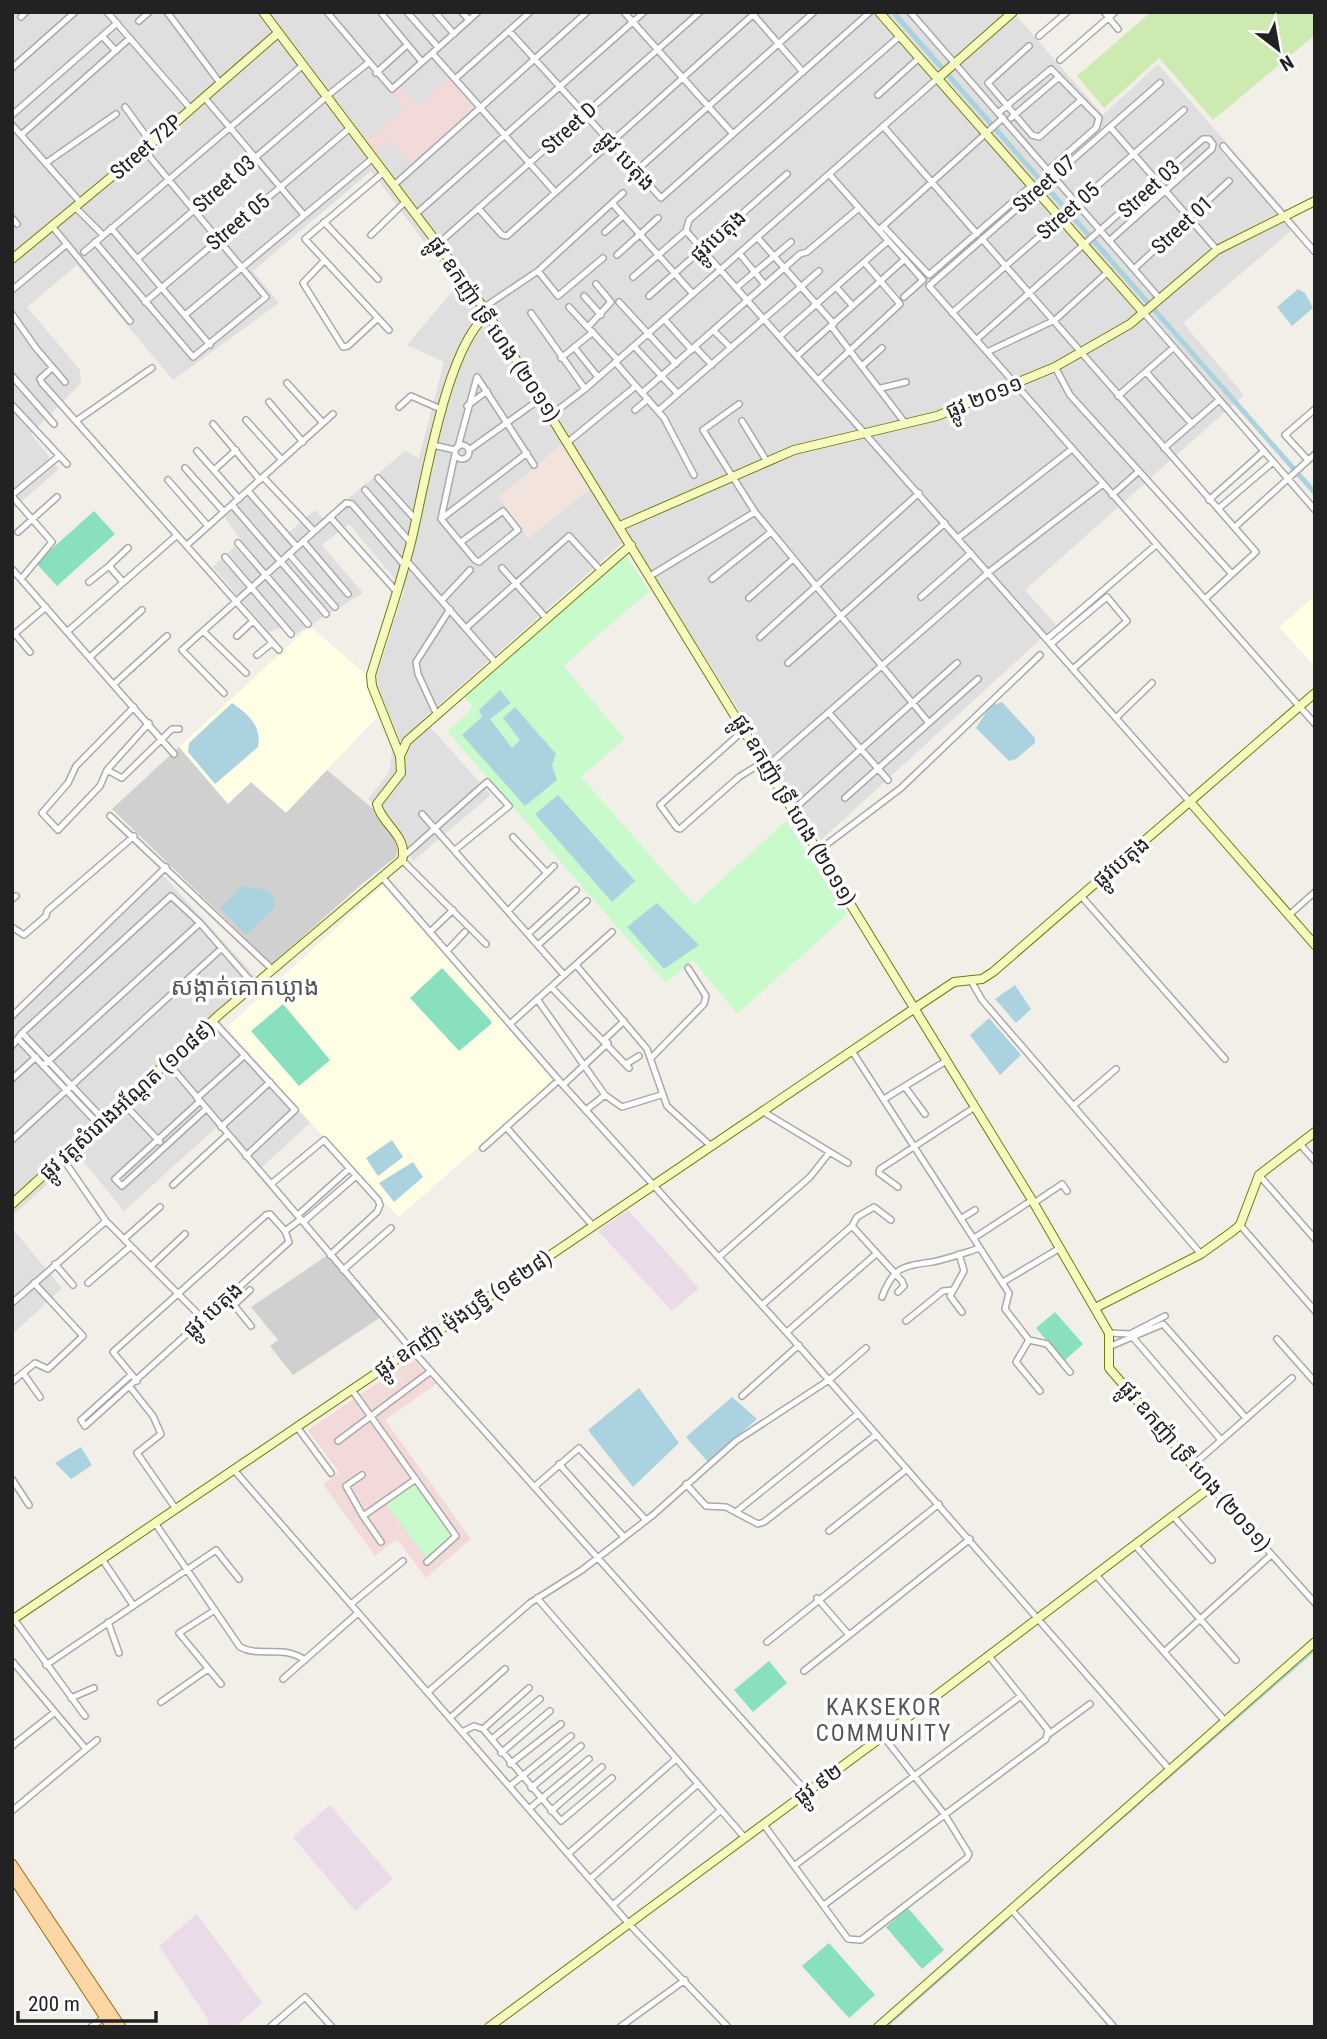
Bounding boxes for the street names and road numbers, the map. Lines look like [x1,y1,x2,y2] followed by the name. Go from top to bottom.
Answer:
[536,97,602,159] street label: Street D
[106,110,186,184] street label: Street 72P
[589,127,660,200] street label: ផ្លូវ បេតុង
[188,150,260,218] street label: Street 03
[1008,150,1080,218] street label: Street 07
[1113,155,1185,223] street label: Street 03
[1032,177,1104,245] street label: Street 05
[202,189,274,255] street label: Street 05
[1146,191,1218,259] street label: Street 01
[685,205,755,272] street label: ផ្លូវបេតុង
[417,232,565,430] street label: ផ្លូវ ឧកញ៉ា ទ្រី ហេង (២០១១)
[942,371,1029,430] street label: ផ្លូវ ២០១១
[721,710,861,914] street label: ផ្លូវ ឧកញ៉ា ទ្រី ហេង (២០១១)
[1088,832,1159,898] street label: ផ្លូវបេតុង
[35,1015,224,1190] street label: ផ្លូវ វត្តសំរោងអណ្ដែត (១០៨៩)
[370,1246,560,1388] street label: ផ្លូវ ឧកញ៉ា ម៉ុងឫទ្ធី (១៩២៨)
[179,1277,252,1348] street label: ផ្លូវ បេតុង
[1109,1376,1276,1561] street label: ផ្លូវ ឧកញ៉ា ទ្រី ហេង (២០១១)
[789,1758,851,1815] street label: ផ្លូវ ៩២

